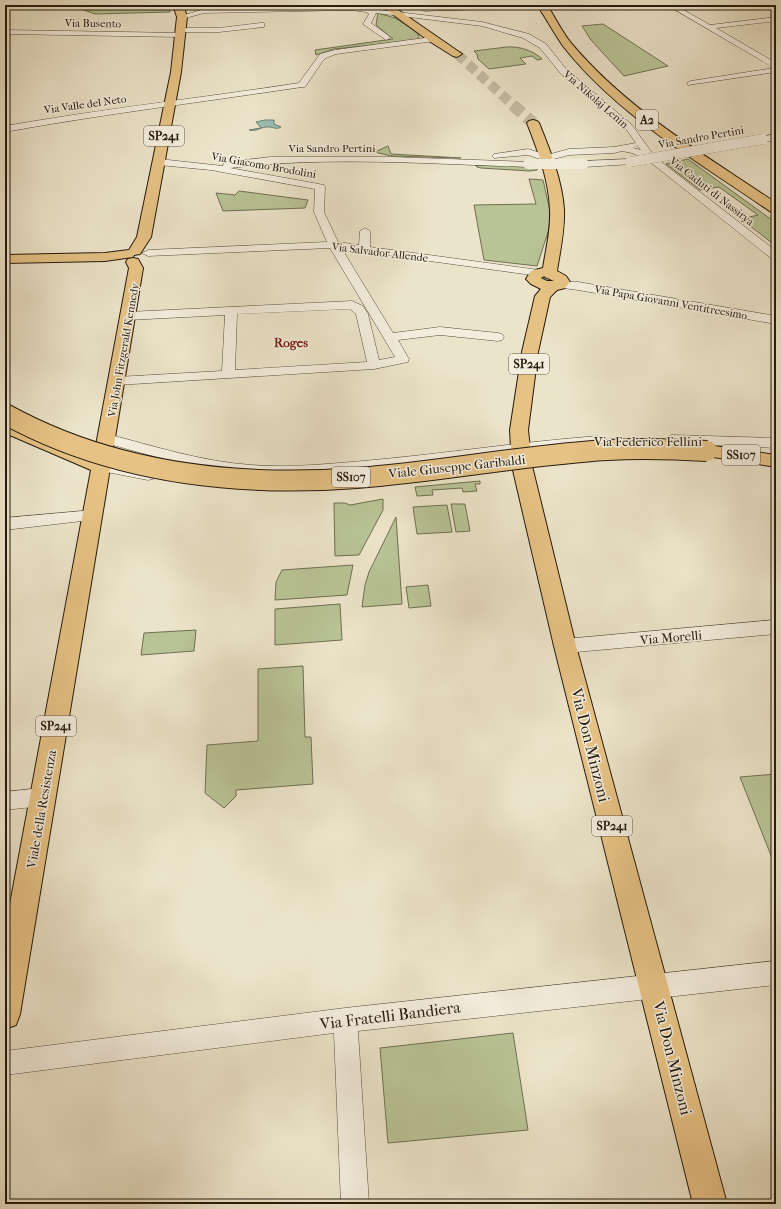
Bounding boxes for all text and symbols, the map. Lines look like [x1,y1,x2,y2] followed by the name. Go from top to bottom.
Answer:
[64,16,122,30] street label: Via Busento
[560,67,631,131] street label: Via Nikolaj Lenin
[42,92,128,117] street label: Via Valle del Neto
[636,110,658,130] road number: A2
[656,123,746,152] street label: Via Sandro Pertini
[144,126,184,146] road number: SP241
[288,142,376,155] street label: Via Sandro Pertini
[210,150,318,181] street label: Via Giacomo Brodolini
[666,154,757,229] street label: Via Caduti di Nassirya
[330,240,429,265] street label: Via Salvador Allende
[105,281,142,419] street label: Via John Fitzgerald Kennedy
[593,282,749,322] street label: Via Papa Giovanni Ventitreesimo
[274,335,308,351] district label: Roges
[509,354,549,374] road number: SP241
[593,434,702,449] street label: Via Federico Fellini
[722,445,760,465] road number: SS107
[387,452,526,481] street label: Viale Giuseppe Garibaldi
[332,467,370,487] road number: SS107
[638,627,703,648] street label: Via Morelli
[567,685,614,804] street label: Via Don Minzoni
[36,716,76,736] road number: SP241
[24,748,59,870] street label: Viale della Resistenza
[592,816,632,836] road number: SP241
[318,997,462,1034] street label: Via Fratelli Bandiera
[649,998,696,1117] street label: Via Don Minzoni

